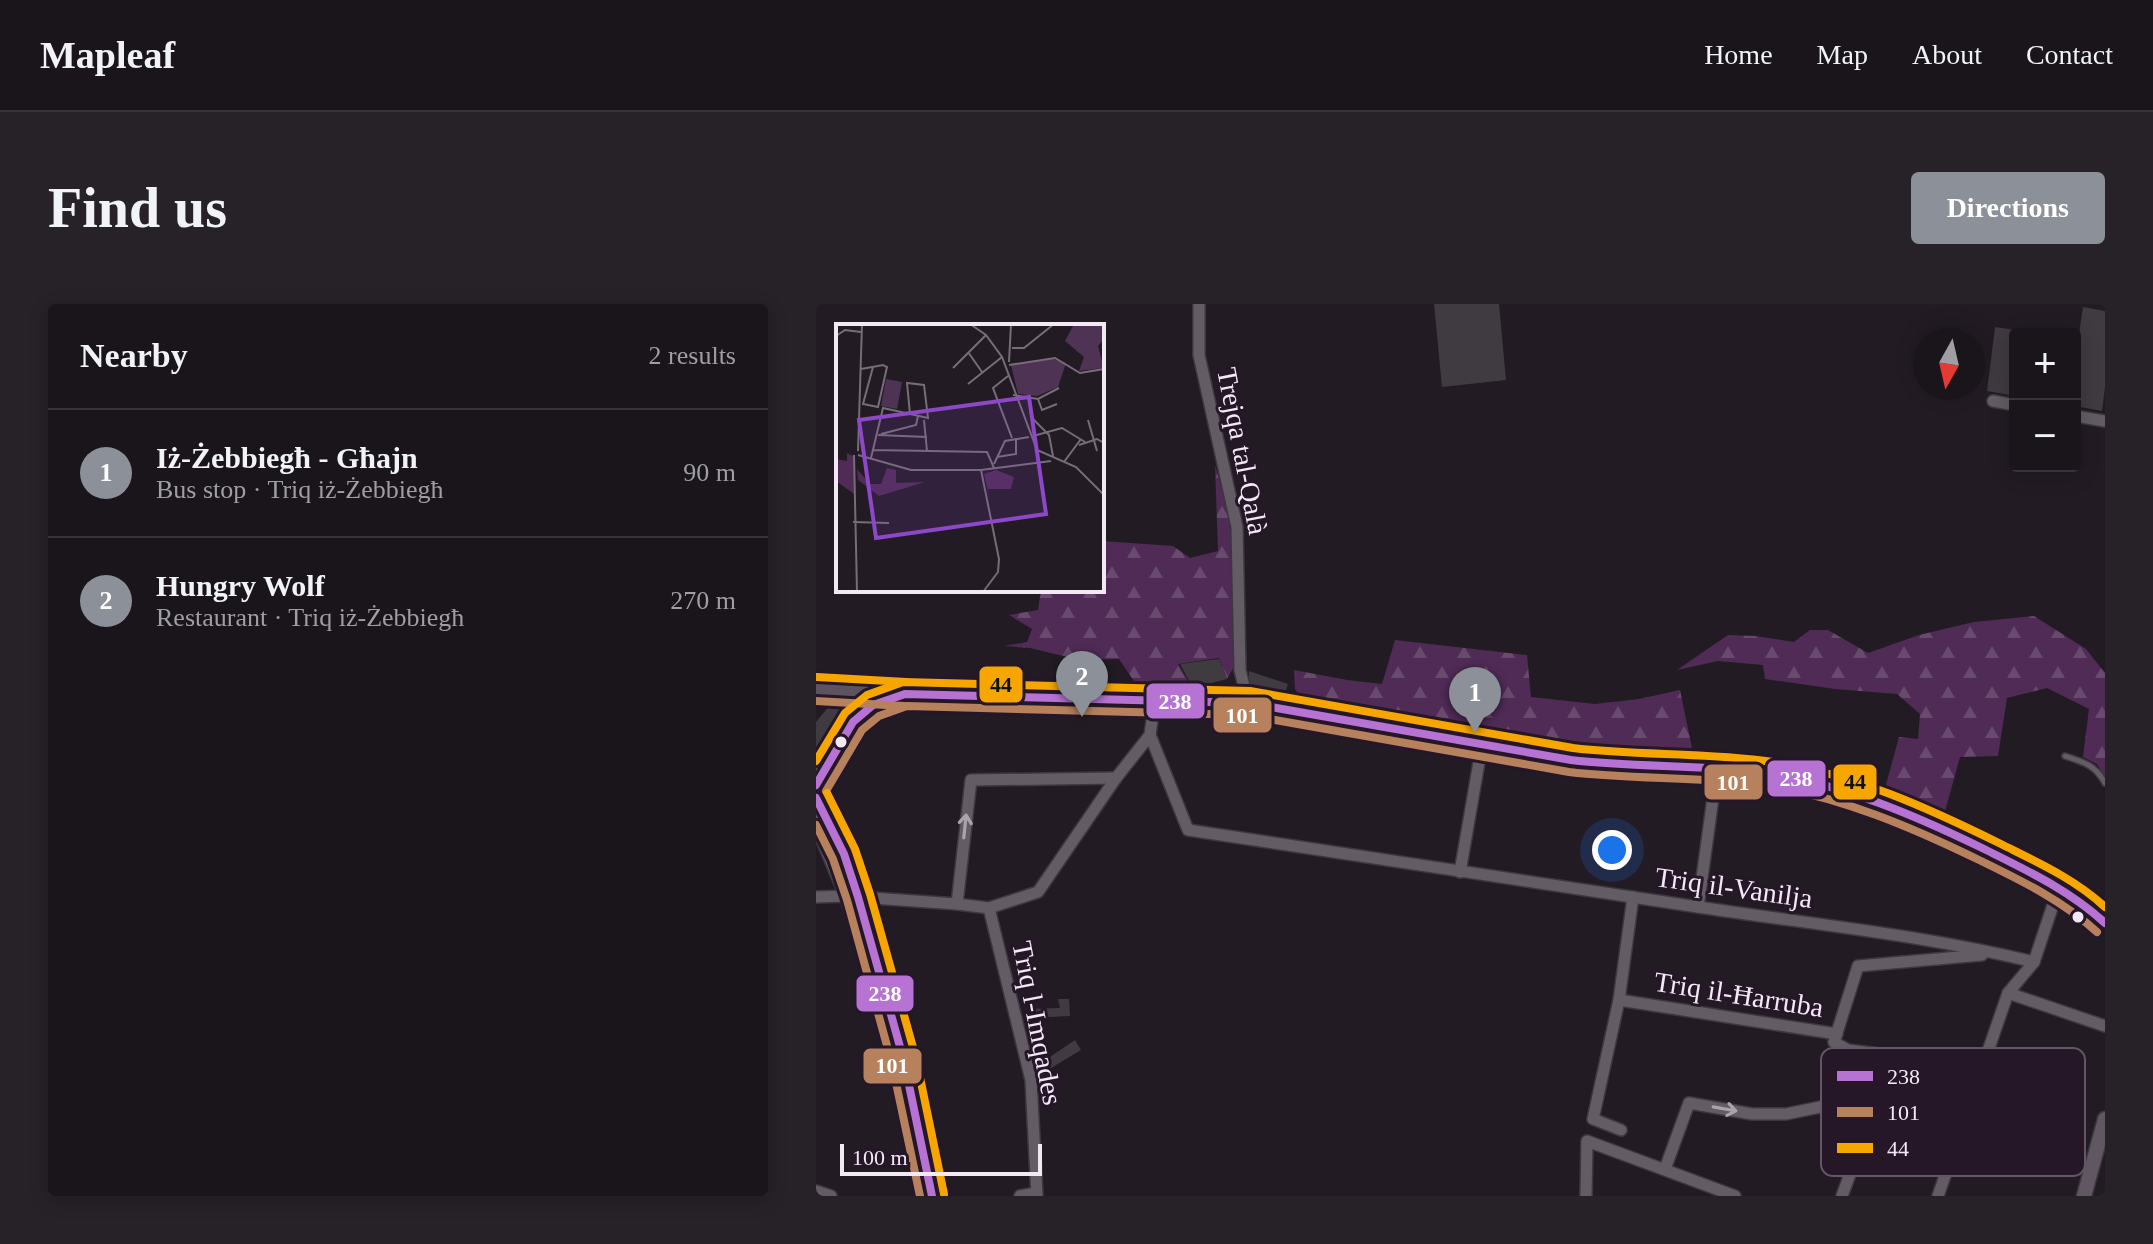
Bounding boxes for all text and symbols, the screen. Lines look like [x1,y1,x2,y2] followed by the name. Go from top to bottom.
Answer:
[40,34,175,76] text: Mapleaf
[1704,39,1773,70] text: Home
[1817,39,1868,70] text: Map
[1912,39,1982,70] text: About
[2026,39,2113,70] text: Contact
[1911,172,2105,244] button: Directions
[48,177,227,239] text: Find us
[836,324,1104,592] inset map
[1913,328,1985,400] north arrow
[2009,328,2081,472] map controls
[2009,328,2081,400] button: +
[80,337,188,374] text: Nearby
[649,341,736,370] text: 2 results
[1211,365,1274,538] street label: Trejqa tal-Qalà
[2009,400,2081,472] button: −
[156,441,418,474] text: Iż-Żebbiegħ - Għajn
[100,458,113,487] text: 1
[683,458,736,487] text: 90 m
[156,475,443,504] text: Bus stop · Triq iż-Żebbiegħ
[156,569,325,602] text: Hungry Wolf
[100,586,113,615] text: 2
[670,586,736,615] text: 270 m
[156,603,464,632] text: Restaurant · Triq iż-Żebbiegħ
[1056,651,1108,717] pin: 2
[978,665,1024,704] line badge: 44
[1449,667,1501,733] pin: 1
[990,672,1012,697] text: 44
[1145,682,1206,720] line badge: 238
[1159,689,1192,714] text: 238
[1212,696,1273,734] line badge: 101
[1226,703,1259,728] text: 101
[833,734,849,750] unlabelled marker
[1766,759,1827,798] line badge: 238
[1703,763,1764,801] line badge: 101
[1832,763,1878,801] line badge: 44
[1780,766,1813,791] text: 238
[1844,769,1866,794] text: 44
[1717,770,1750,795] text: 101
[958,813,973,840] one-way arrow
[1592,830,1632,870] your location
[1653,861,1815,914] street label: Triq il-Vanilja
[2070,909,2086,925] unlabelled marker
[1006,939,1069,1108] street label: Triq l-Imqades
[1652,966,1826,1023] street label: Triq il-Ħarruba
[855,974,915,1013] line badge: 238
[869,981,902,1006] text: 238
[862,1047,923,1085] line badge: 101
[1821,1048,2085,1176] legend
[876,1053,909,1078] text: 101
[1887,1064,1920,1089] text: 238
[1887,1100,1920,1125] text: 101
[1712,1103,1737,1118] one-way arrow
[1887,1136,1909,1161] text: 44
[840,1140,1042,1176] scale bar
[852,1145,908,1170] text: 100 m

